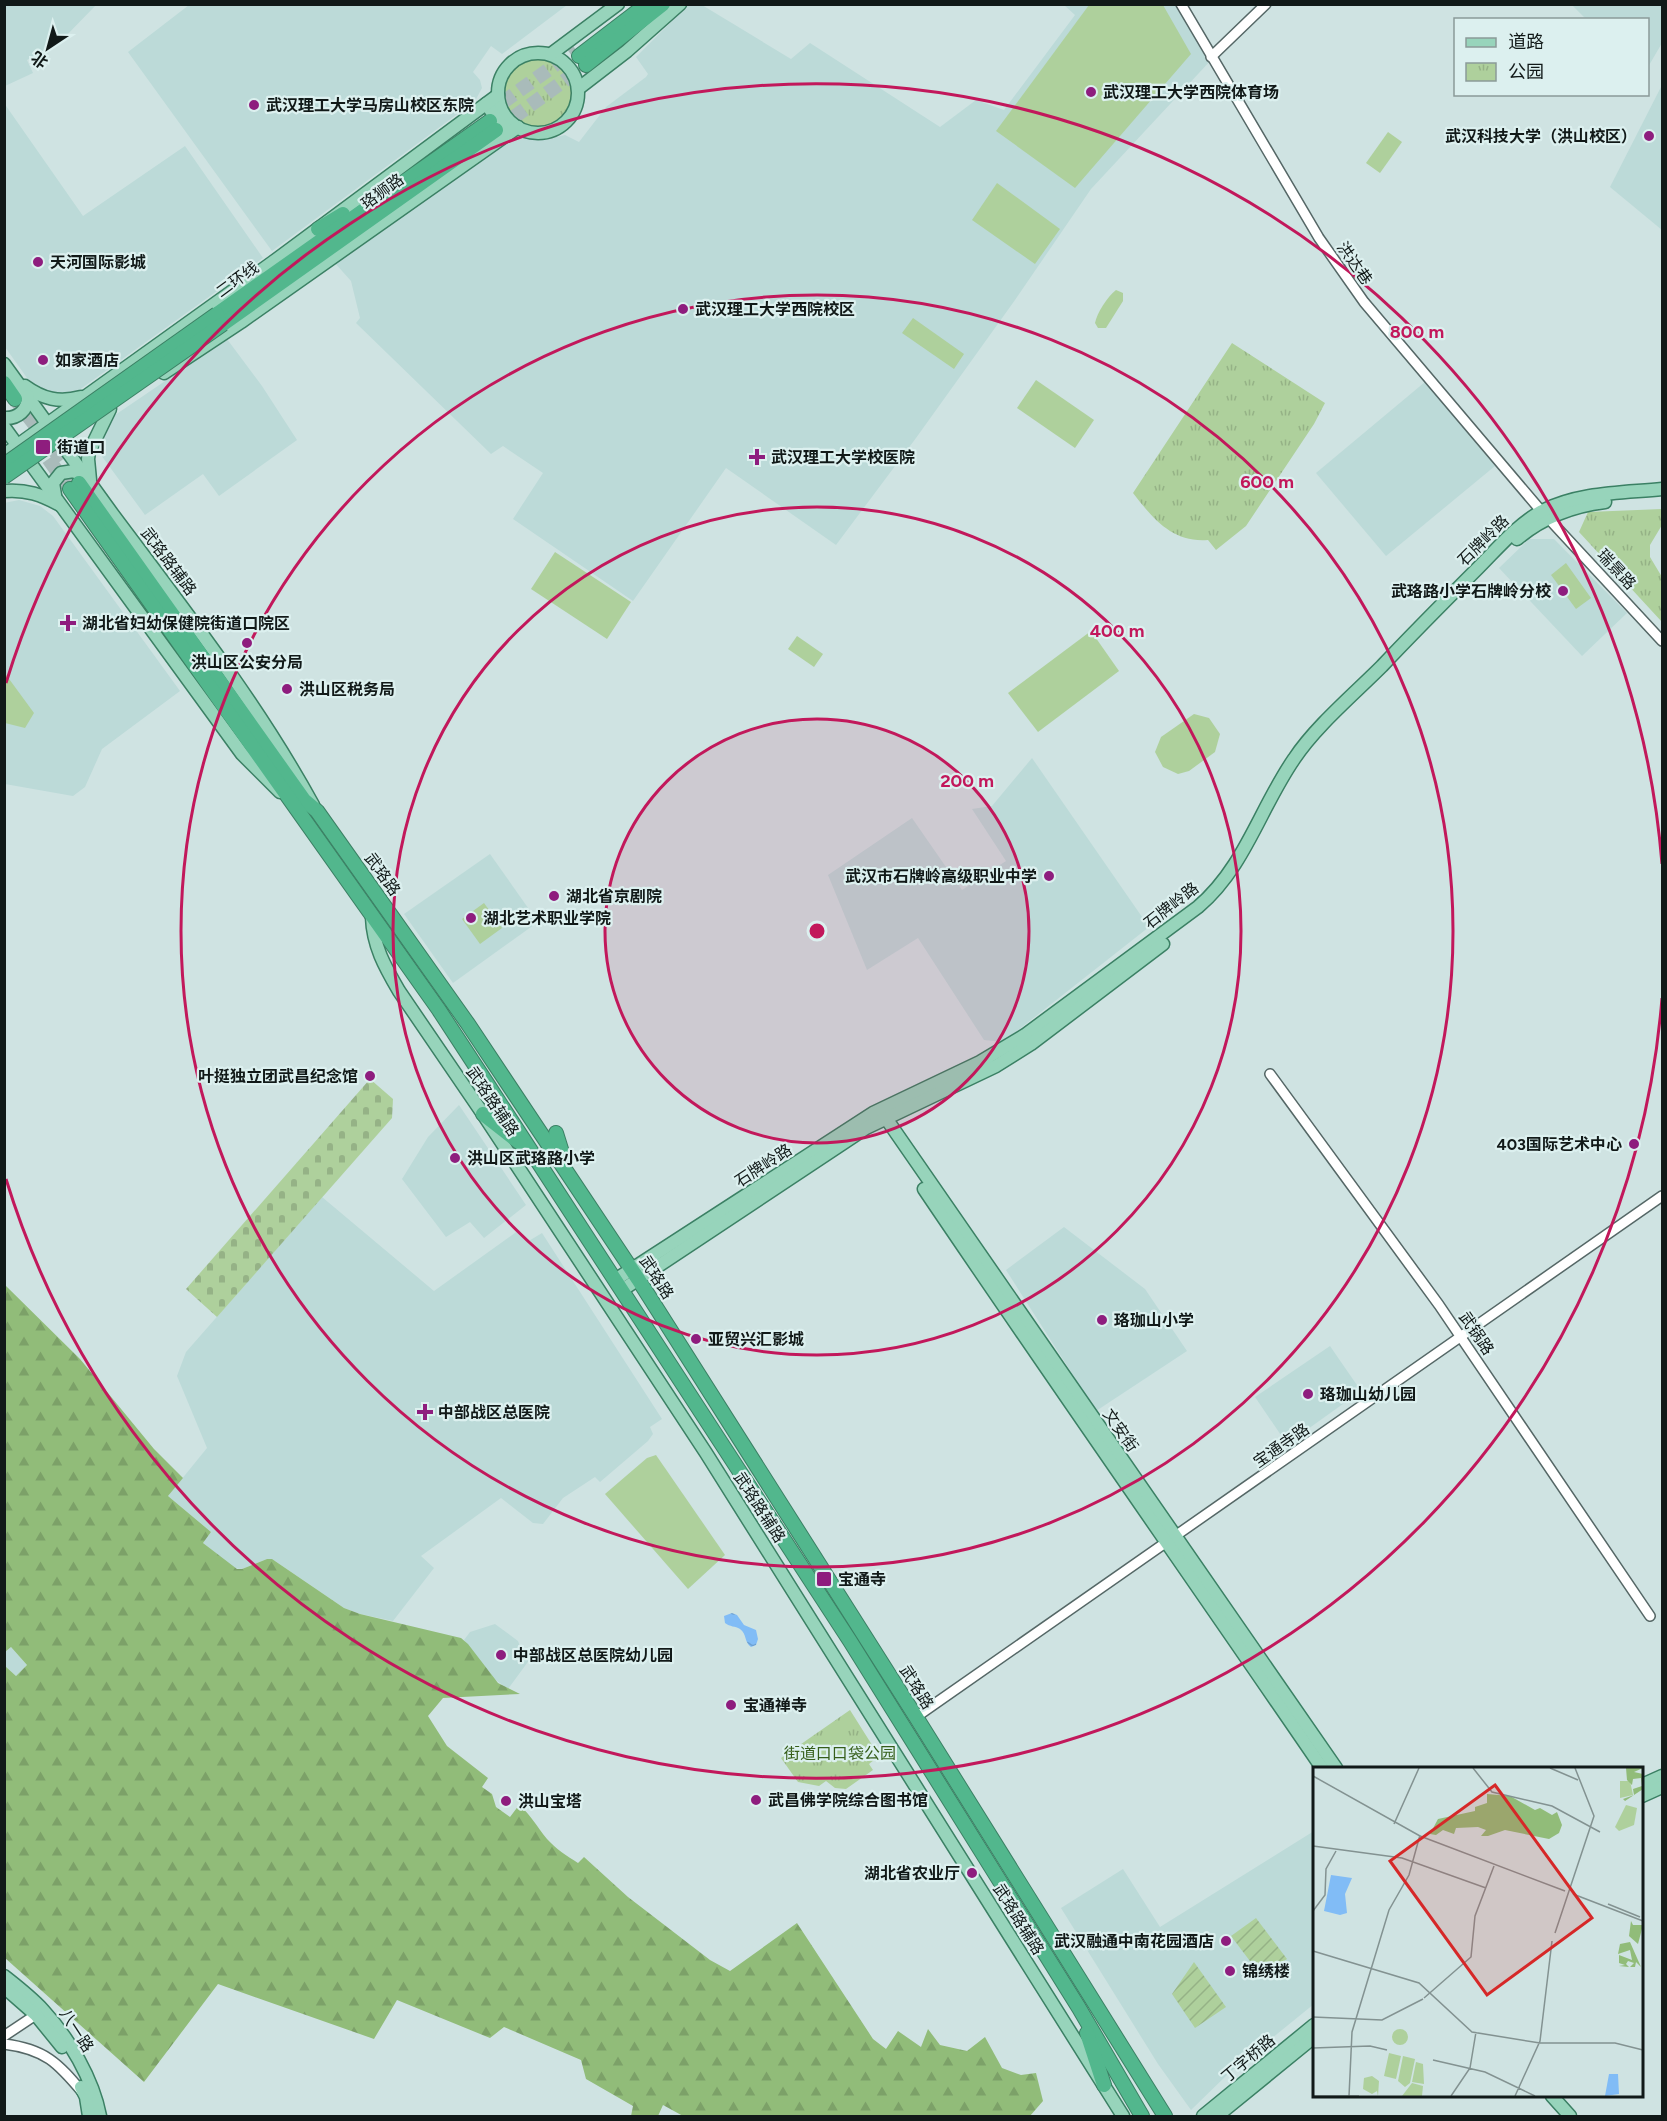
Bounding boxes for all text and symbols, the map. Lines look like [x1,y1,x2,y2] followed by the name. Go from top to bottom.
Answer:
[18,18,78,78] north arrow
[1454,18,1649,96] legend
[1508,31,1544,53] text: 道路
[27,47,52,72] text: 北
[1508,61,1544,83] text: 公园
[1103,83,1279,102] place label: 武汉理工大学西院体育场
[1084,85,1098,99] marker: 武汉理工大学西院体育场
[266,96,474,115] place label: 武汉理工大学马房山校区东院
[247,98,261,112] marker: 武汉理工大学马房山校区东院
[1445,127,1637,146] place label: 武汉科技大学（洪山校区）
[1642,129,1656,143] marker: 武汉科技大学（洪山校区）
[357,170,407,213] street label: 珞狮路
[1333,238,1376,288] street label: 洪达巷
[50,253,146,272] place label: 天河国际影城
[31,255,45,269] marker: 天河国际影城
[212,258,262,301] street label: 二环线
[695,300,855,319] place label: 武汉理工大学西院校区
[676,302,690,316] marker: 武汉理工大学西院校区
[1390,321,1444,343] text: 800 m
[55,351,119,370] place label: 如家酒店
[36,353,50,367] marker: 如家酒店
[34,438,52,456] marker: 街道口
[57,438,105,457] place label: 街道口
[748,448,766,466] marker: 武汉理工大学校医院
[771,448,915,467] place label: 武汉理工大学校医院
[1240,471,1294,493] text: 600 m
[1454,511,1513,570] street label: 石牌岭路
[137,524,200,599] street label: 武珞路辅路
[1593,545,1640,593] street label: 瑞景路
[1391,582,1552,601] place label: 武珞路小学石牌岭分校
[1556,584,1570,598] marker: 武珞路小学石牌岭分校
[59,614,77,632] marker: 湖北省妇幼保健院街道口院区
[82,614,290,633] place label: 湖北省妇幼保健院街道口院区
[1090,620,1144,642] text: 400 m
[240,636,254,650] marker: 洪山区公安分局
[191,653,303,672] place label: 洪山区公安分局
[299,680,395,699] place label: 洪山区税务局
[280,682,294,696] marker: 洪山区税务局
[940,770,994,792] text: 200 m
[361,849,404,899] street label: 武珞路
[845,867,1037,886] place label: 武汉市石牌岭高级职业中学
[1042,869,1056,883] marker: 武汉市石牌岭高级职业中学
[1140,878,1202,933] street label: 石牌岭路
[566,887,662,906] place label: 湖北省京剧院
[547,889,561,903] marker: 湖北省京剧院
[483,909,611,928] place label: 湖北艺术职业学院
[464,911,478,925] marker: 湖北艺术职业学院
[807,921,827,941] centre of rings
[462,1063,523,1140] street label: 武珞路辅路
[198,1067,358,1086] place label: 叶挺独立团武昌纪念馆
[363,1069,377,1083] marker: 叶挺独立团武昌纪念馆
[1497,1135,1622,1154] place label: 403国际艺术中心
[1627,1137,1641,1151] marker: 403国际艺术中心
[731,1140,795,1191] street label: 石牌岭路
[467,1149,595,1168] place label: 洪山区武珞路小学
[448,1151,462,1165] marker: 洪山区武珞路小学
[636,1252,678,1303] street label: 武珞路
[1455,1308,1498,1358] street label: 武锅路
[1114,1311,1194,1330] place label: 珞珈山小学
[1095,1313,1109,1327] marker: 珞珈山小学
[708,1330,804,1349] place label: 亚贸兴汇影城
[689,1332,703,1346] marker: 亚贸兴汇影城
[1320,1385,1416,1404] place label: 珞珈山幼儿园
[1301,1387,1315,1401] marker: 珞珈山幼儿园
[416,1403,434,1421] marker: 中部战区总医院
[438,1403,550,1422] place label: 中部战区总医院
[1099,1405,1142,1455] street label: 文安街
[1250,1419,1313,1472] street label: 宝通寺路
[730,1469,789,1546] street label: 武珞路辅路
[815,1570,833,1588] marker: 宝通寺
[838,1570,886,1589] place label: 宝通寺
[513,1646,673,1665] place label: 中部战区总医院幼儿园
[494,1648,508,1662] marker: 中部战区总医院幼儿园
[896,1662,937,1713] street label: 武珞路
[743,1696,807,1715] place label: 宝通禅寺
[724,1698,738,1712] marker: 宝通禅寺
[784,1744,896,1763] park label: 街道口口袋公园
[1313,1767,1643,2097] inset map
[768,1791,928,1810] place label: 武昌佛学院综合图书馆
[518,1792,582,1811] place label: 洪山宝塔
[749,1793,763,1807] marker: 武昌佛学院综合图书馆
[499,1794,513,1808] marker: 洪山宝塔
[864,1864,960,1883] place label: 湖北省农业厅
[965,1866,979,1880] marker: 湖北省农业厅
[989,1880,1048,1958] street label: 武珞路辅路
[1054,1932,1214,1951] place label: 武汉融通中南花园酒店
[1219,1934,1233,1948] marker: 武汉融通中南花园酒店
[1242,1962,1290,1981] place label: 锦绣楼
[1223,1964,1237,1978] marker: 锦绣楼
[56,2005,98,2056] street label: 八一路
[1218,2031,1279,2086] street label: 丁字桥路

